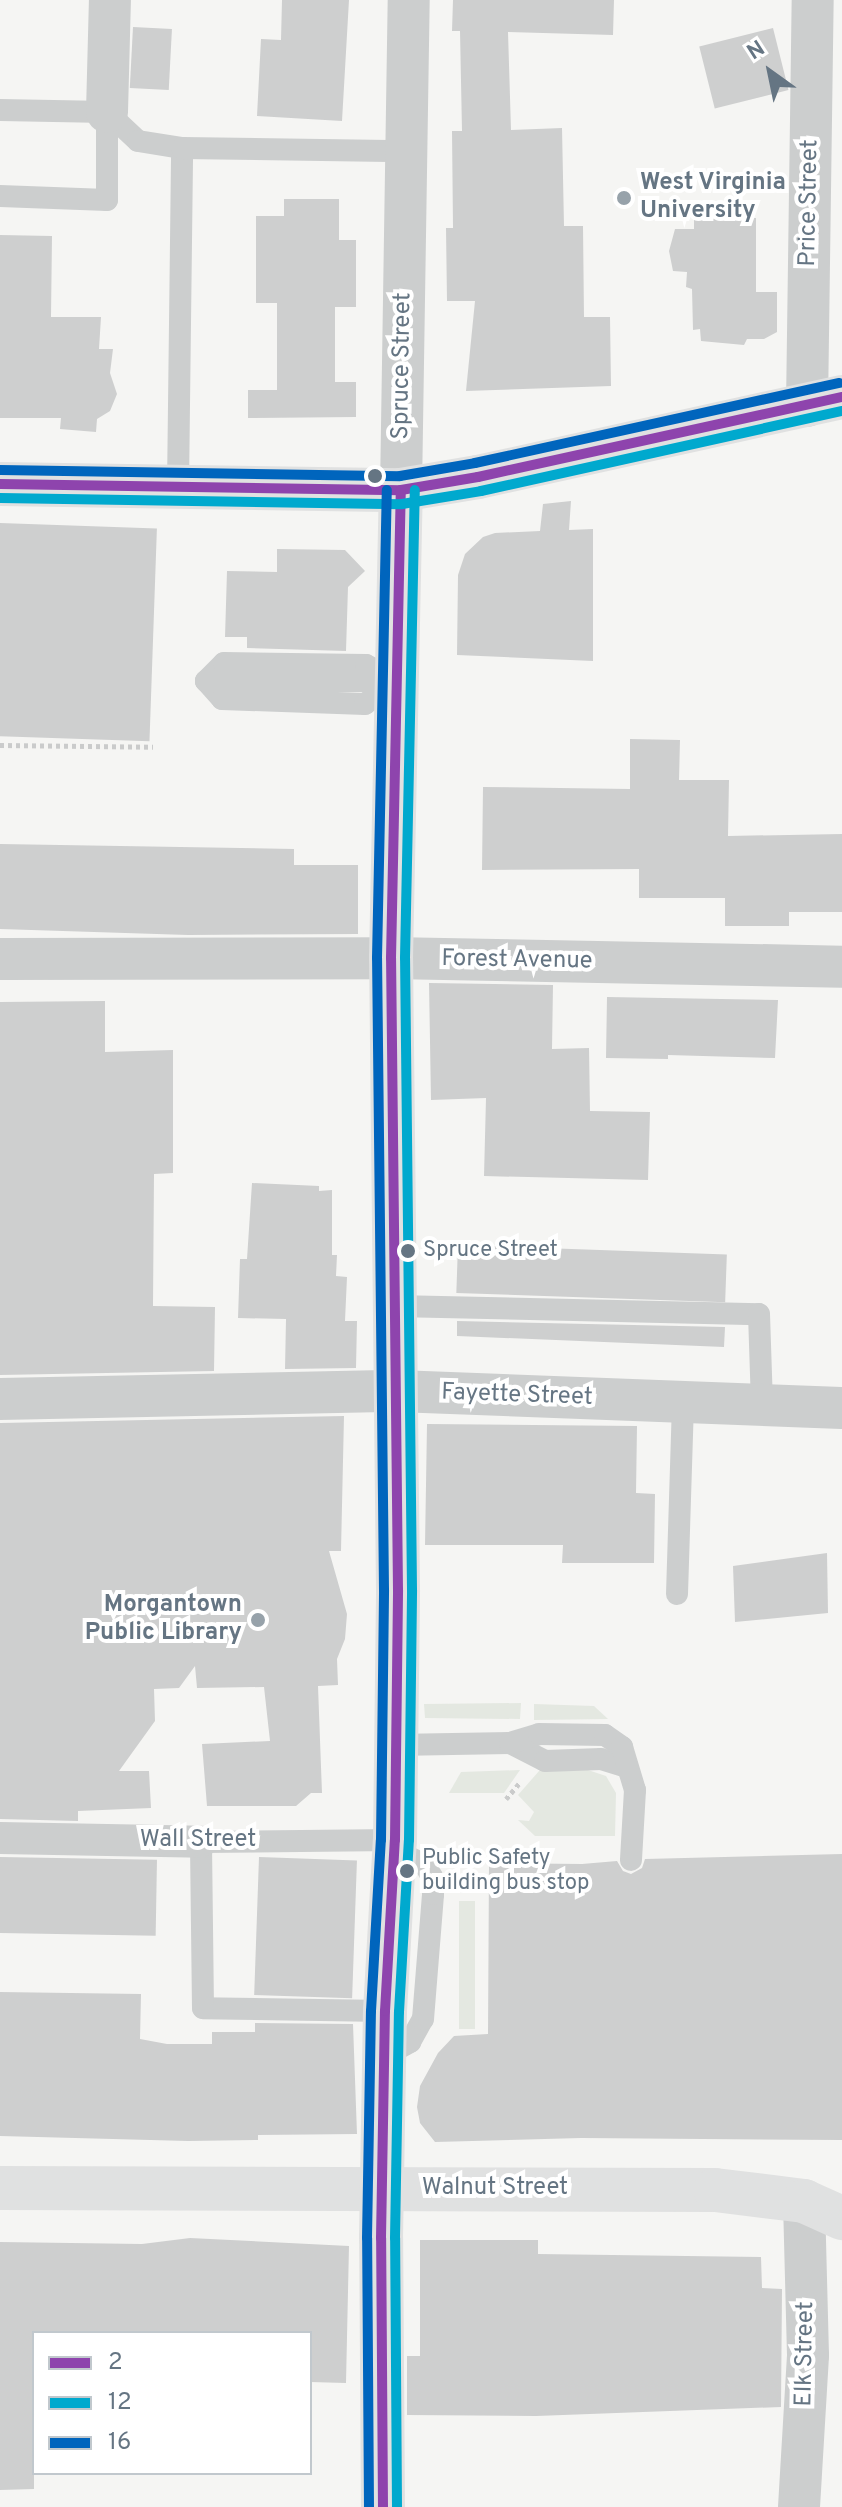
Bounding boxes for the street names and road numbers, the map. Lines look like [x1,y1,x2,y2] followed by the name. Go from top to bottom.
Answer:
[794,139,826,267] street label: Price Street
[387,292,419,440] street label: Spruce Street
[441,945,593,977] street label: Forest Avenue
[441,1379,593,1413] street label: Fayette Street
[140,1827,256,1855] street label: Wall Street
[422,2175,568,2203] street label: Walnut Street
[791,2301,821,2407] street label: Elk Street

